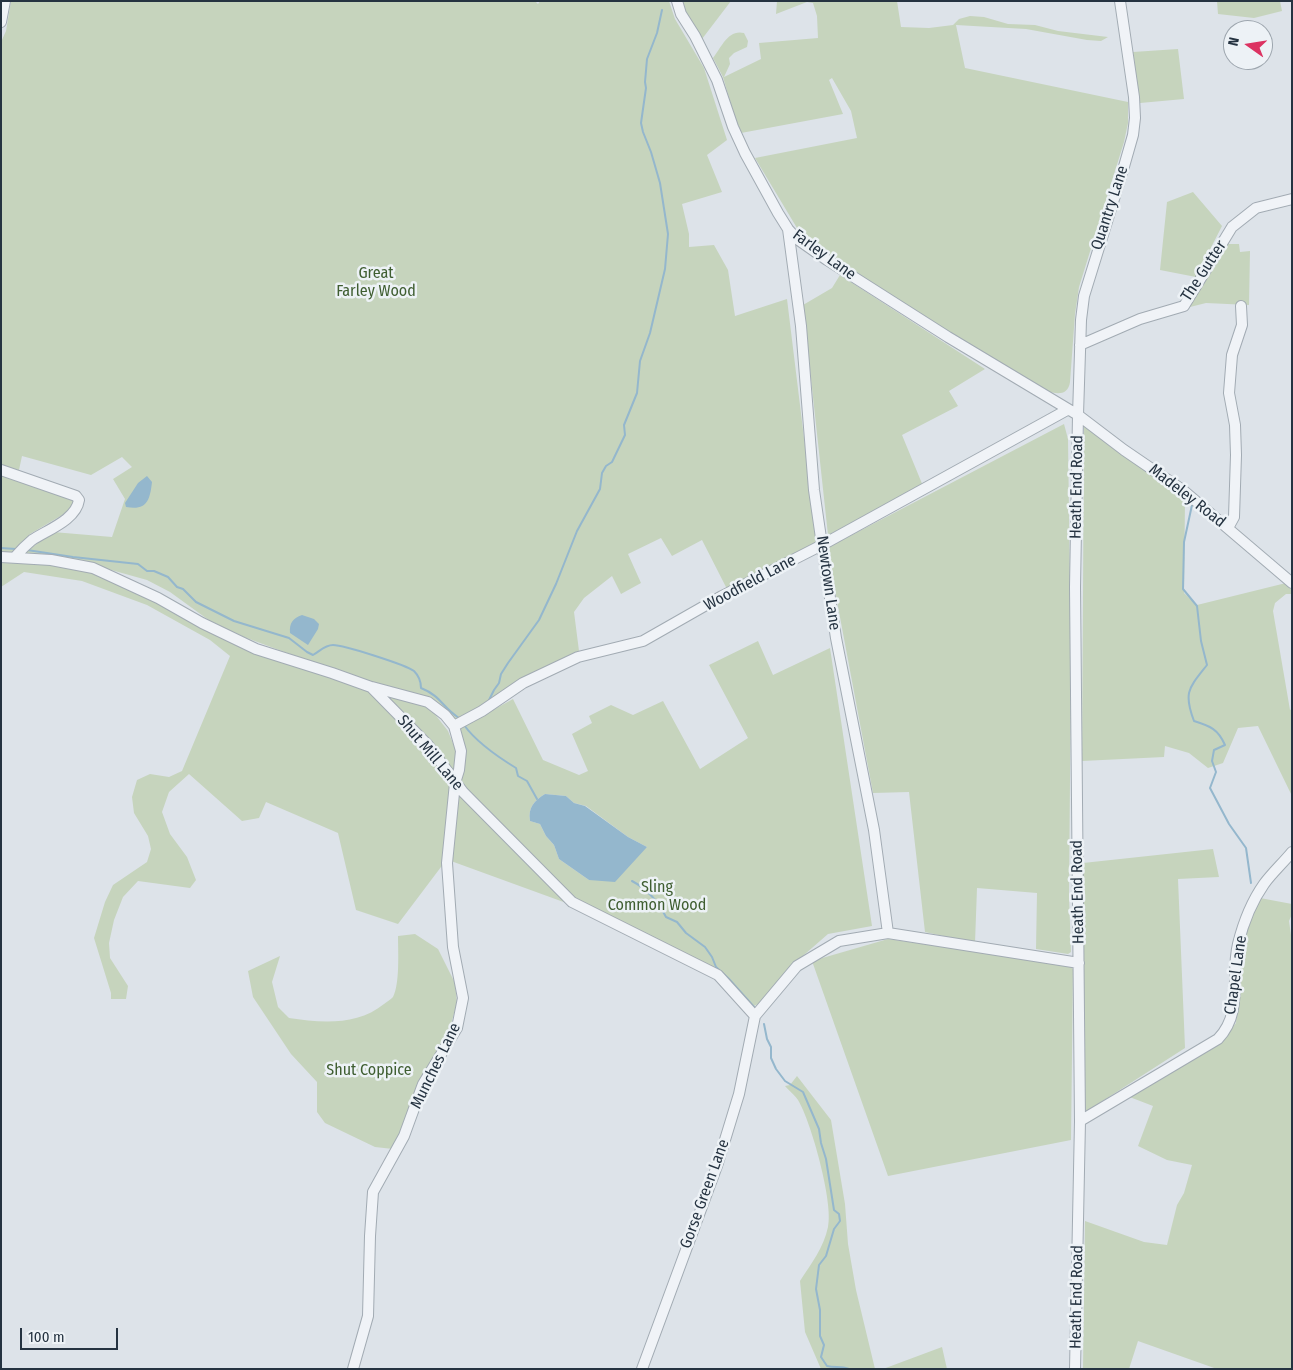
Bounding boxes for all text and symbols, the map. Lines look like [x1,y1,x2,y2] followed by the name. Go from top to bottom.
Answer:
[1223,20,1273,70] north arrow
[1225,36,1243,48] text: N
[1087,163,1133,253] street label: Quantry Lane
[789,226,859,284] street label: Farley Lane
[1177,237,1231,305] street label: The Gutter
[336,264,416,302] park label: Great Farley Wood
[1066,435,1088,539] street label: Heath End Road
[1145,460,1229,532] street label: Madeley Road
[812,534,844,632] street label: Newtown Lane
[701,551,799,615] street label: Woodfield Lane
[393,711,467,795] street label: Shut Mill Lane
[1067,840,1089,944] street label: Heath End Road
[608,878,706,916] park label: Sling Common Wood
[1221,934,1251,1016] street label: Chapel Lane
[407,1020,465,1112] street label: Munches Lane
[326,1061,412,1081] park label: Shut Coppice
[676,1137,734,1251] street label: Gorse Green Lane
[1066,1245,1088,1349] street label: Heath End Road
[22,1318,120,1350] scale bar
[28,1328,65,1346] text: 100 m

